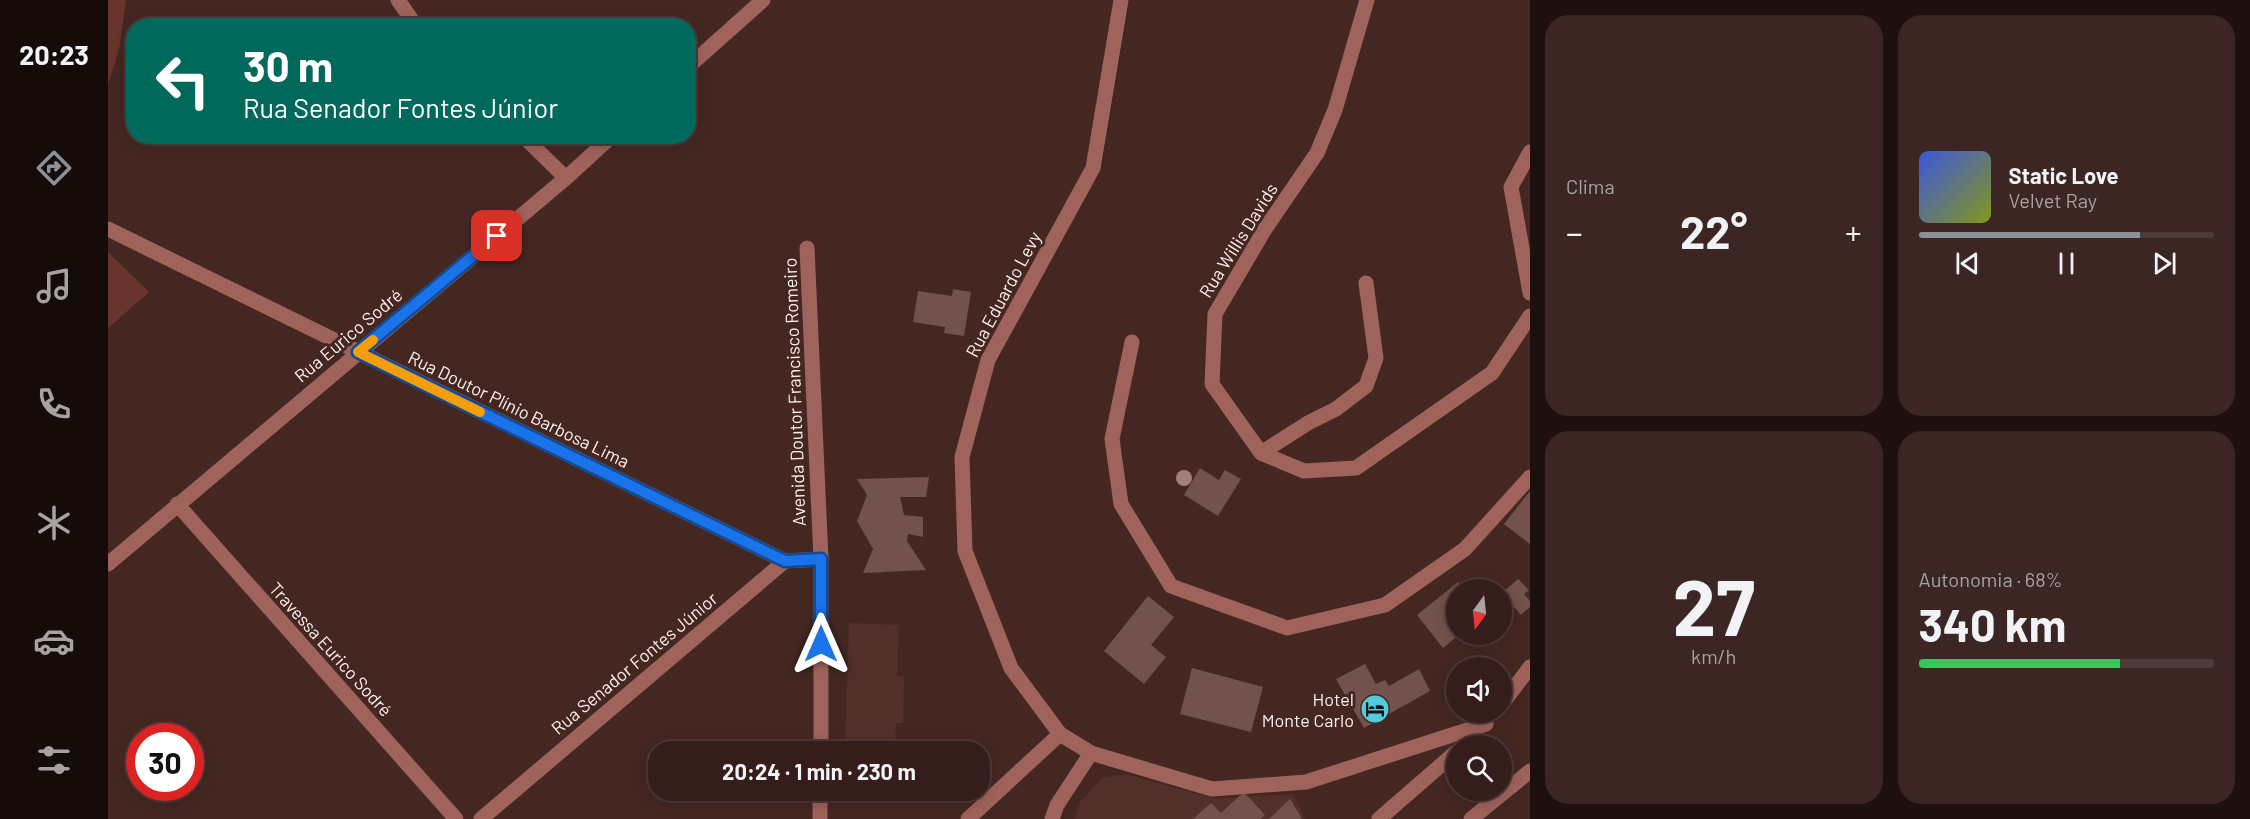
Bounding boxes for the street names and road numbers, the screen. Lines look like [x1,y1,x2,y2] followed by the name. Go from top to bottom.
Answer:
[1194,179,1282,301] street label: Rua Willis Davids
[961,227,1045,361] street label: Rua Eduardo Levy
[778,257,810,527] street label: Avenida Doutor Francisco Romeiro
[290,283,406,387] street label: Rua Eurico Sodré
[405,346,633,472] street label: Rua Doutor Plínio Barbosa Lima
[265,577,397,721] street label: Travessa Eurico Sodré
[546,587,722,739] street label: Rua Senador Fontes Júnior

